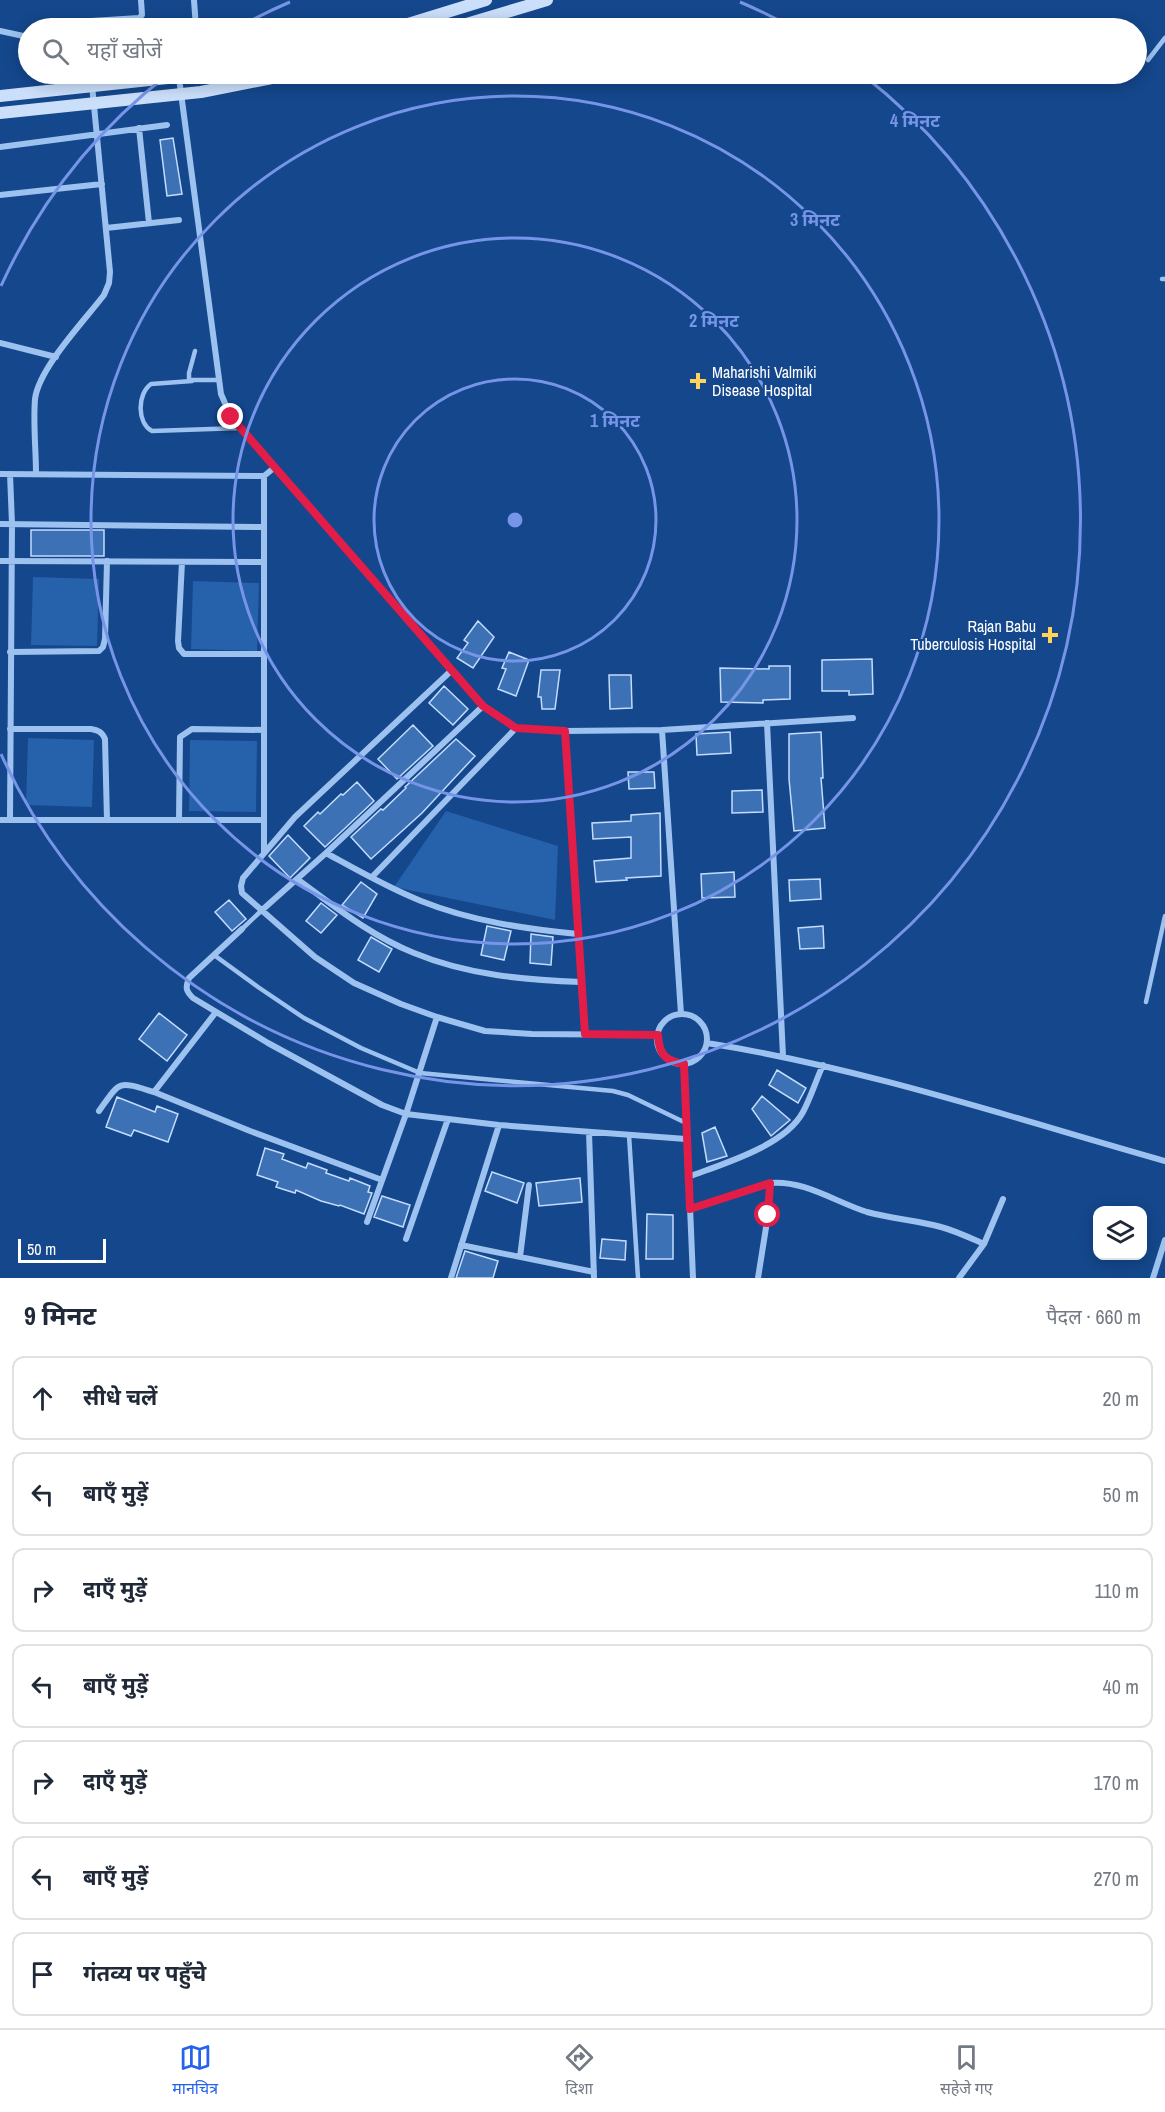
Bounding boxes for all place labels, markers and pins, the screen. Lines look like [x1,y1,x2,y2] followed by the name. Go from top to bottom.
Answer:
[712,361,817,401] place label: Maharishi Valmiki Disease Hospital
[689,372,707,390] marker: Maharishi Valmiki Disease Hospital
[505,510,525,530] centre of rings
[910,615,1036,655] place label: Rajan Babu Tuberculosis Hospital
[1041,626,1059,644] marker: Rajan Babu Tuberculosis Hospital

